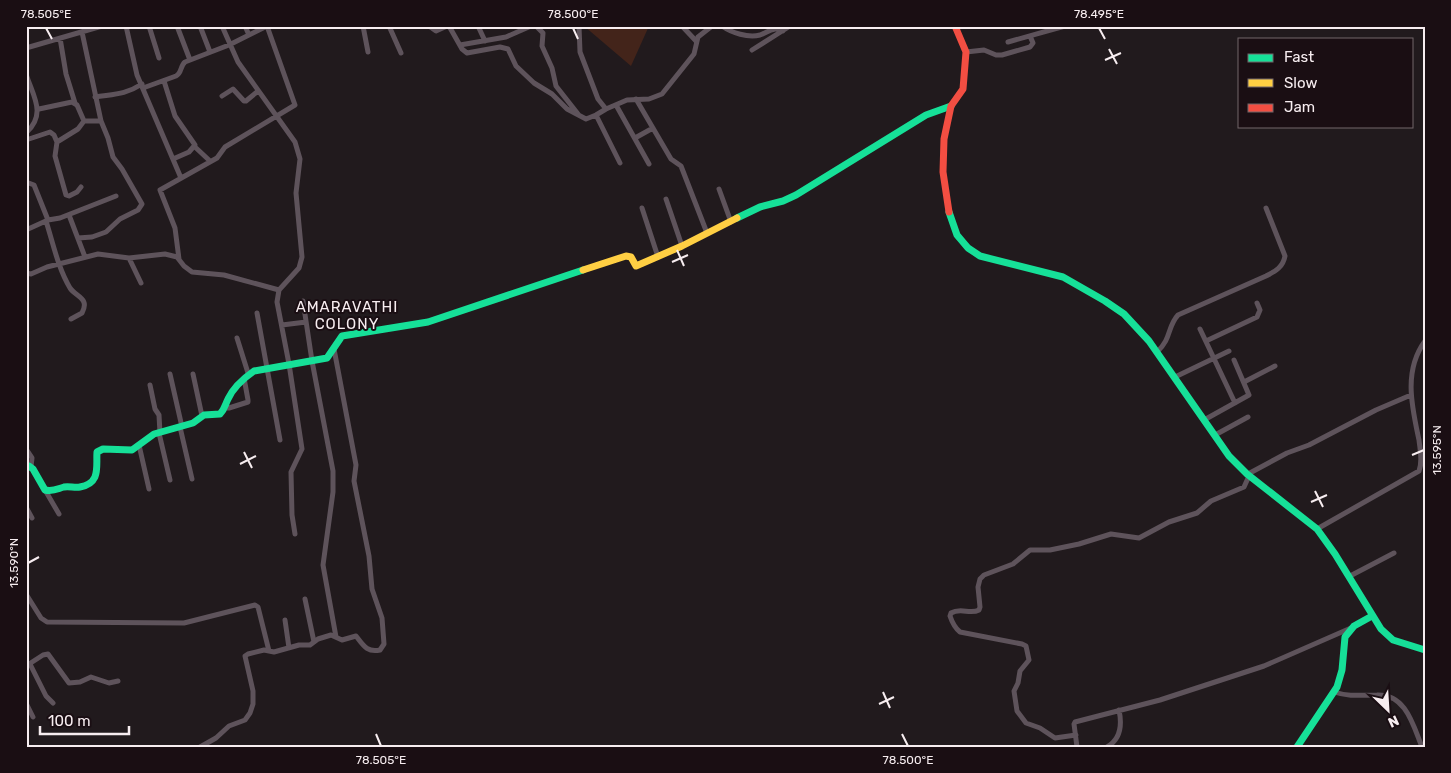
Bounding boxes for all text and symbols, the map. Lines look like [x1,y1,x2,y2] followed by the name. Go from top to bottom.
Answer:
[21,7,71,21] text: 78.505°E
[548,7,599,21] text: 78.500°E
[1074,7,1124,21] text: 78.495°E
[1238,38,1414,128] legend
[1284,48,1314,66] text: Fast
[1284,74,1317,92] text: Slow
[1284,98,1315,116] text: Jam
[296,298,398,333] district label: AMARAVATHI COLONY
[1430,425,1444,475] text: 13.595°N
[7,538,21,588] text: 13.590°N
[1364,686,1414,736] north arrow
[40,703,129,735] scale bar
[1385,711,1401,731] text: N
[48,712,90,730] text: 100 m
[356,753,406,767] text: 78.505°E
[883,753,934,767] text: 78.500°E

